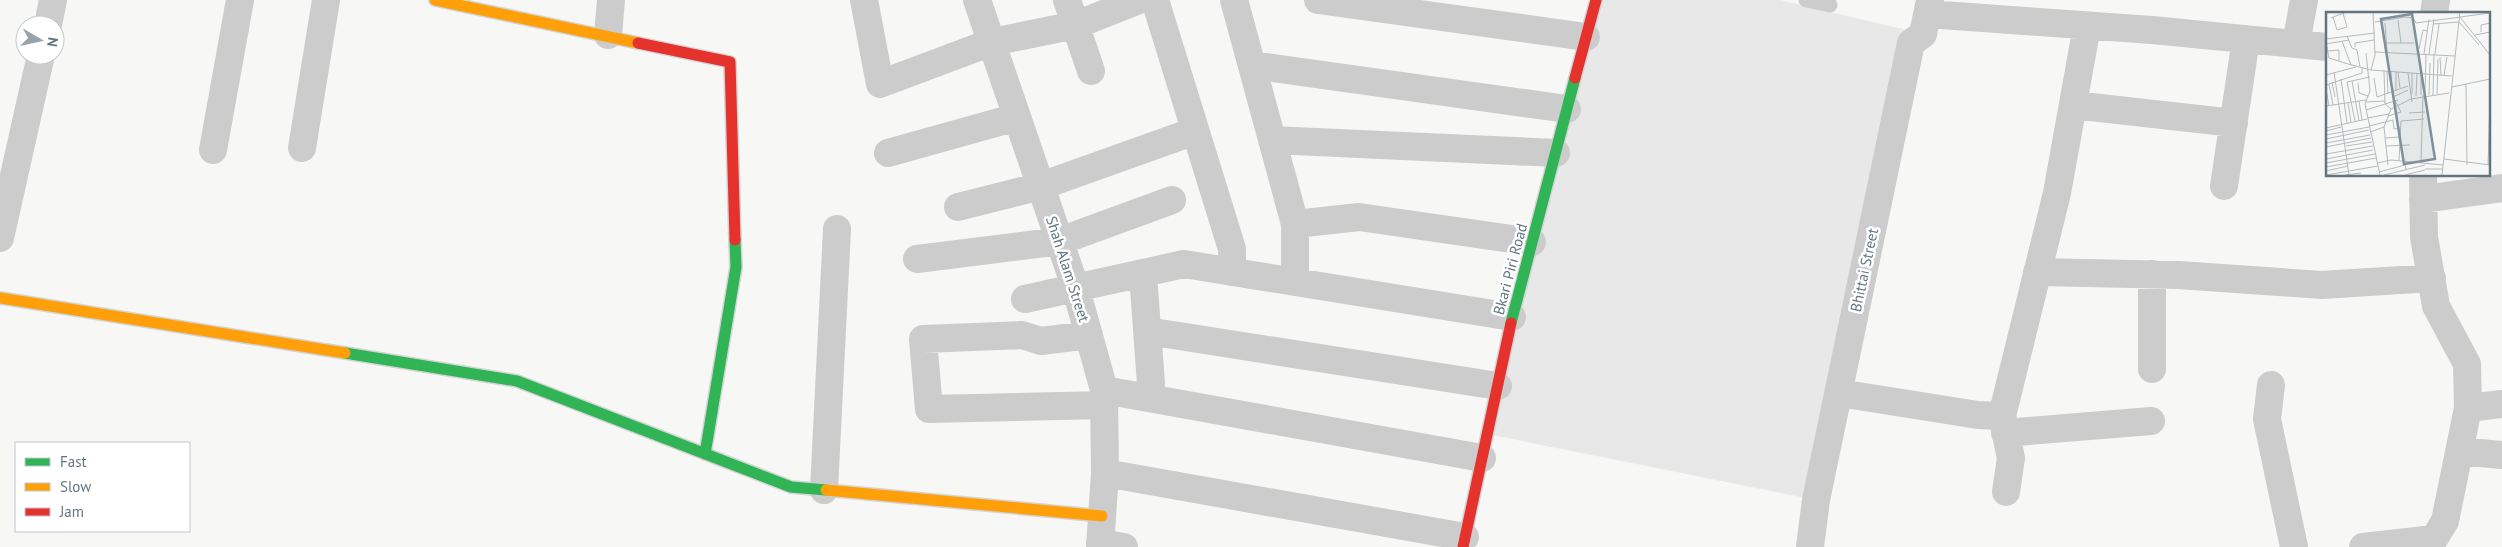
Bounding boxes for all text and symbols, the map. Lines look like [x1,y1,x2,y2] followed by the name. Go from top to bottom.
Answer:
[2326,12,2490,176] inset map
[15,15,65,65] north arrow
[43,36,62,48] text: N
[1042,214,1094,324] street label: Shah Alam Street
[1489,221,1531,317] street label: Bkari Piri Road
[1846,226,1882,314] street label: Bhittai Street
[15,442,190,532] legend
[60,452,87,471] text: Fast
[60,477,91,496] text: Slow
[59,502,84,521] text: Jam

